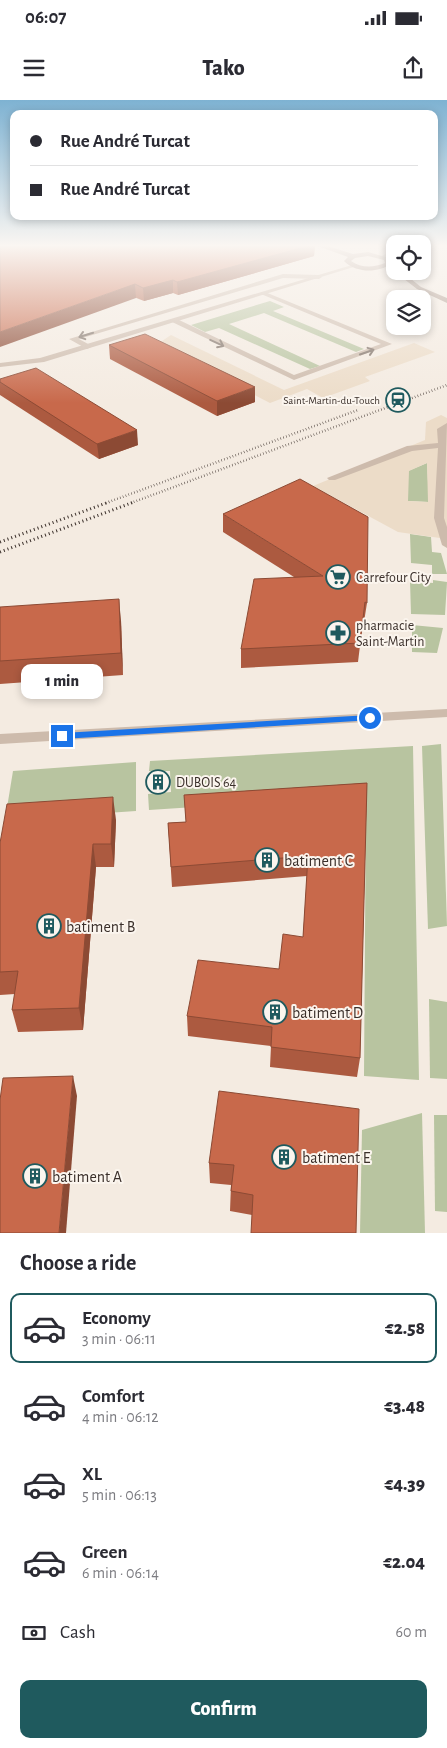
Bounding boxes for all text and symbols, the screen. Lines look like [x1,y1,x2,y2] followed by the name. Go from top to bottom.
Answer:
[25,8,67,27] text: 06:07
[20,54,48,82] icon: menu
[399,54,427,82] icon: share
[202,57,245,79] text: Tako
[60,132,190,151] text: Rue André Turcat
[60,180,190,199] text: Rue André Turcat
[386,235,431,335] map controls
[386,235,431,280] button: locate
[386,290,431,335] button: layers
[79,331,95,341] one-way arrow
[209,338,224,348] one-way arrow
[359,347,374,356] one-way arrow
[385,387,411,413] station icon: Saint-Martin-du-Touch
[283,395,380,406] place label: Saint-Martin-du-Touch
[325,564,351,590] supermarket icon: Carrefour City
[356,571,431,585] place label: Carrefour City
[356,619,424,649] place label: pharmacie Saint-Martin
[325,620,351,646] pharmacy icon: pharmacie Saint-Martin
[21,664,103,698] callout: 1 min
[45,673,79,689] text: 1 min
[359,707,381,729] route start
[51,725,73,747] route end
[145,769,171,795] building icon: DUBOIS 64
[176,776,236,790] place label: DUBOIS 64
[254,847,280,873] building icon: batiment C
[284,853,353,869] place label: batiment C
[36,913,62,939] building icon: batiment B
[66,919,135,935] place label: batiment B
[262,999,288,1025] building icon: batiment D
[292,1005,363,1021] place label: batiment D
[271,1144,297,1170] building icon: batiment E
[302,1150,371,1166] place label: batiment E
[22,1163,48,1189] building icon: batiment A
[52,1169,122,1185] place label: batiment A
[20,1252,136,1274] text: Choose a ride
[22,1306,67,1351] icon: car
[82,1309,151,1328] text: Economy
[385,1319,425,1338] text: €2.58
[82,1331,156,1347] text: 3 min · 06:11
[22,1384,67,1429] icon: car
[82,1387,144,1406] text: Comfort
[384,1397,425,1416] text: €3.48
[82,1409,159,1425] text: 4 min · 06:12
[22,1462,67,1507] icon: car
[82,1465,102,1484] text: XL
[385,1475,425,1494] text: €4.39
[82,1487,157,1503] text: 5 min · 06:13
[22,1540,67,1585] icon: car
[82,1543,128,1562] text: Green
[383,1553,425,1572] text: €2.04
[82,1565,159,1581] text: 6 min · 06:14
[20,1619,48,1647] icon: cash
[60,1623,96,1642] text: Cash
[396,1624,427,1640] text: 60 m
[20,1680,427,1738] button: Confirm

